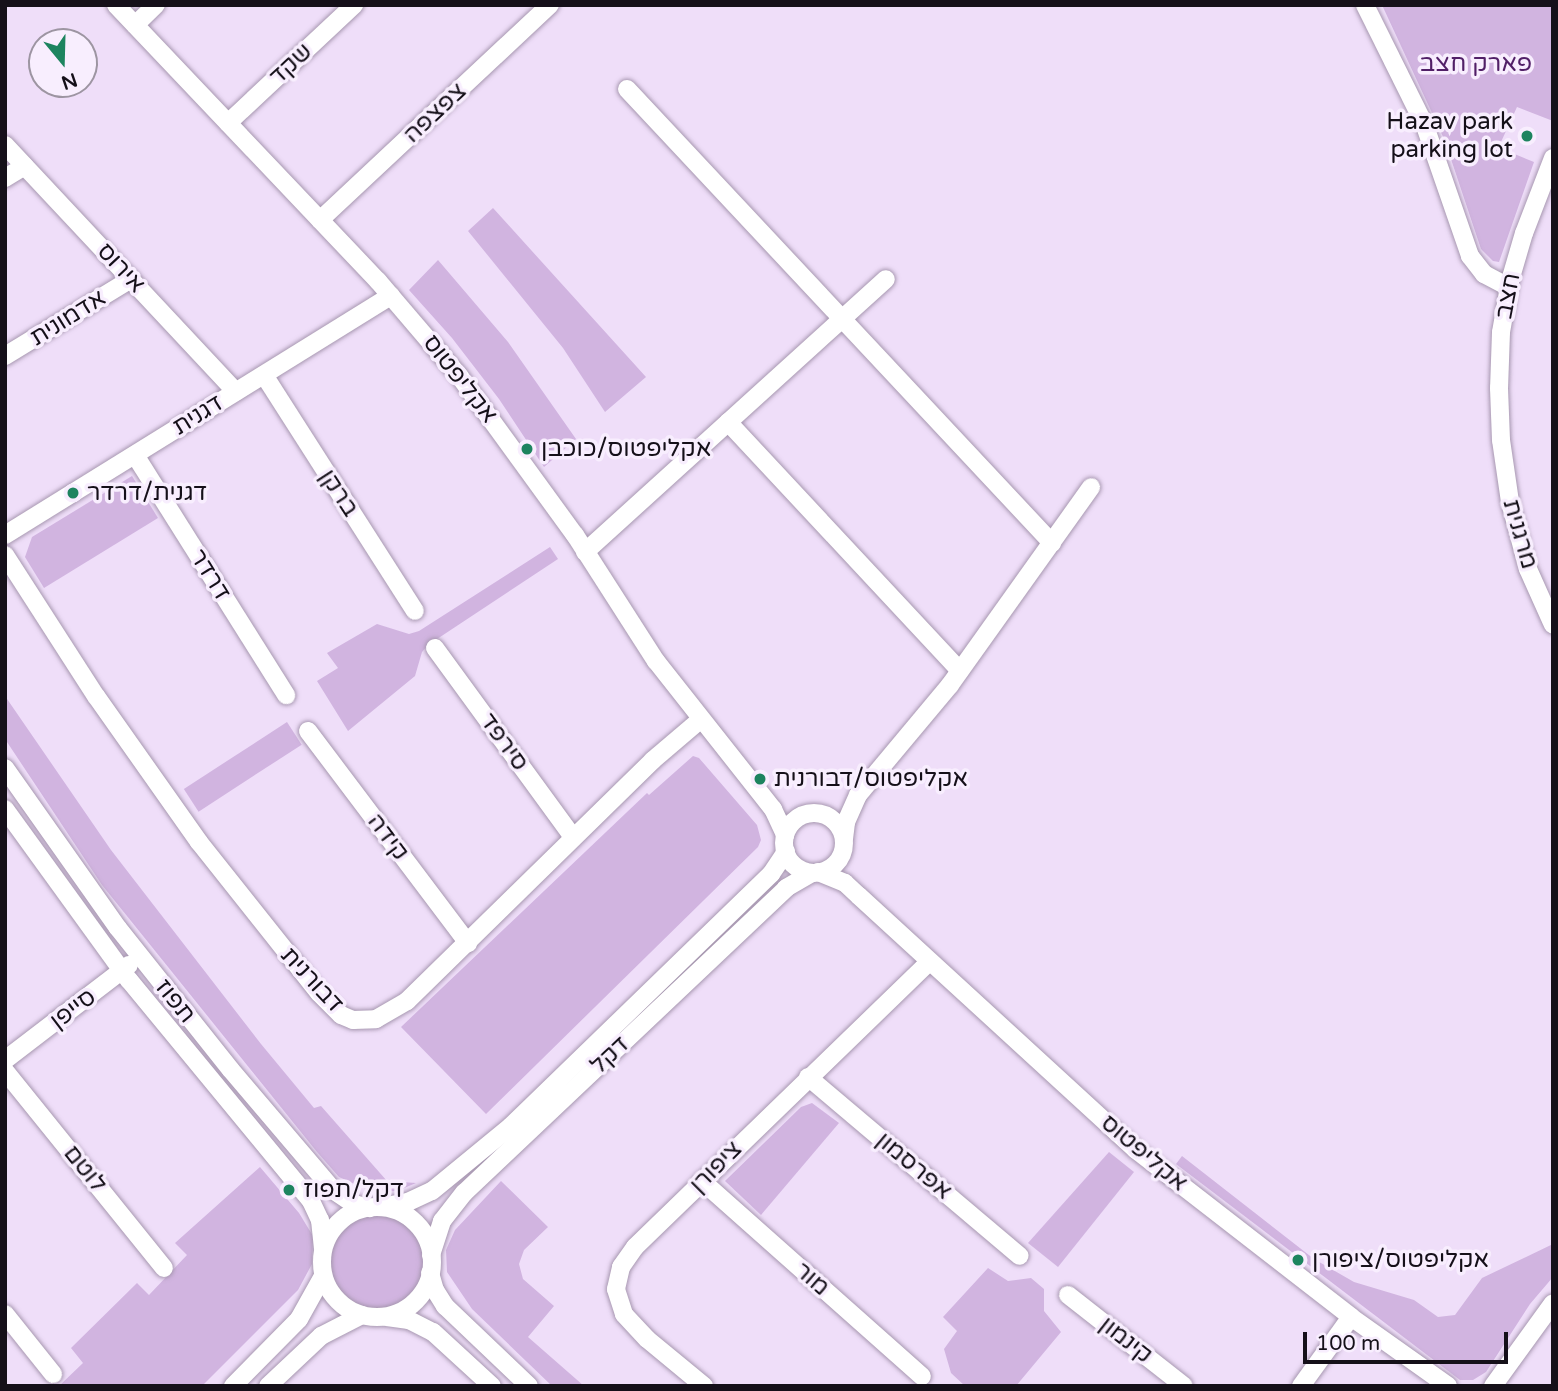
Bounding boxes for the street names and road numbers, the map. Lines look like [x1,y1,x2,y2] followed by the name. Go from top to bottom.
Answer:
[264,37,318,91] street label: שקד
[398,77,472,149] street label: צפצפה
[91,237,151,299] street label: אירוס
[1489,270,1527,322] street label: חצב
[25,284,111,352] street label: אדמונית
[417,329,503,429] street label: אקליפטוס
[167,388,229,442] street label: דגנית
[313,464,365,522] street label: ברקן
[1496,496,1544,572] street label: מרגנית
[183,544,237,606] street label: דרדר
[473,708,535,776] street label: סירפד
[361,808,415,866] street label: קידה
[274,941,350,1019] street label: דבורנית
[149,973,201,1029] street label: תפוז
[44,983,102,1035] street label: סייפן
[585,1030,635,1080] street label: דקל
[1095,1108,1193,1198] street label: אקליפטוס
[870,1126,958,1206] street label: אפרסמון
[684,1135,748,1199] street label: ציפורן
[57,1139,113,1199] street label: לוטם
[789,1256,835,1302] street label: מור
[1094,1310,1158,1370] street label: קינמון

